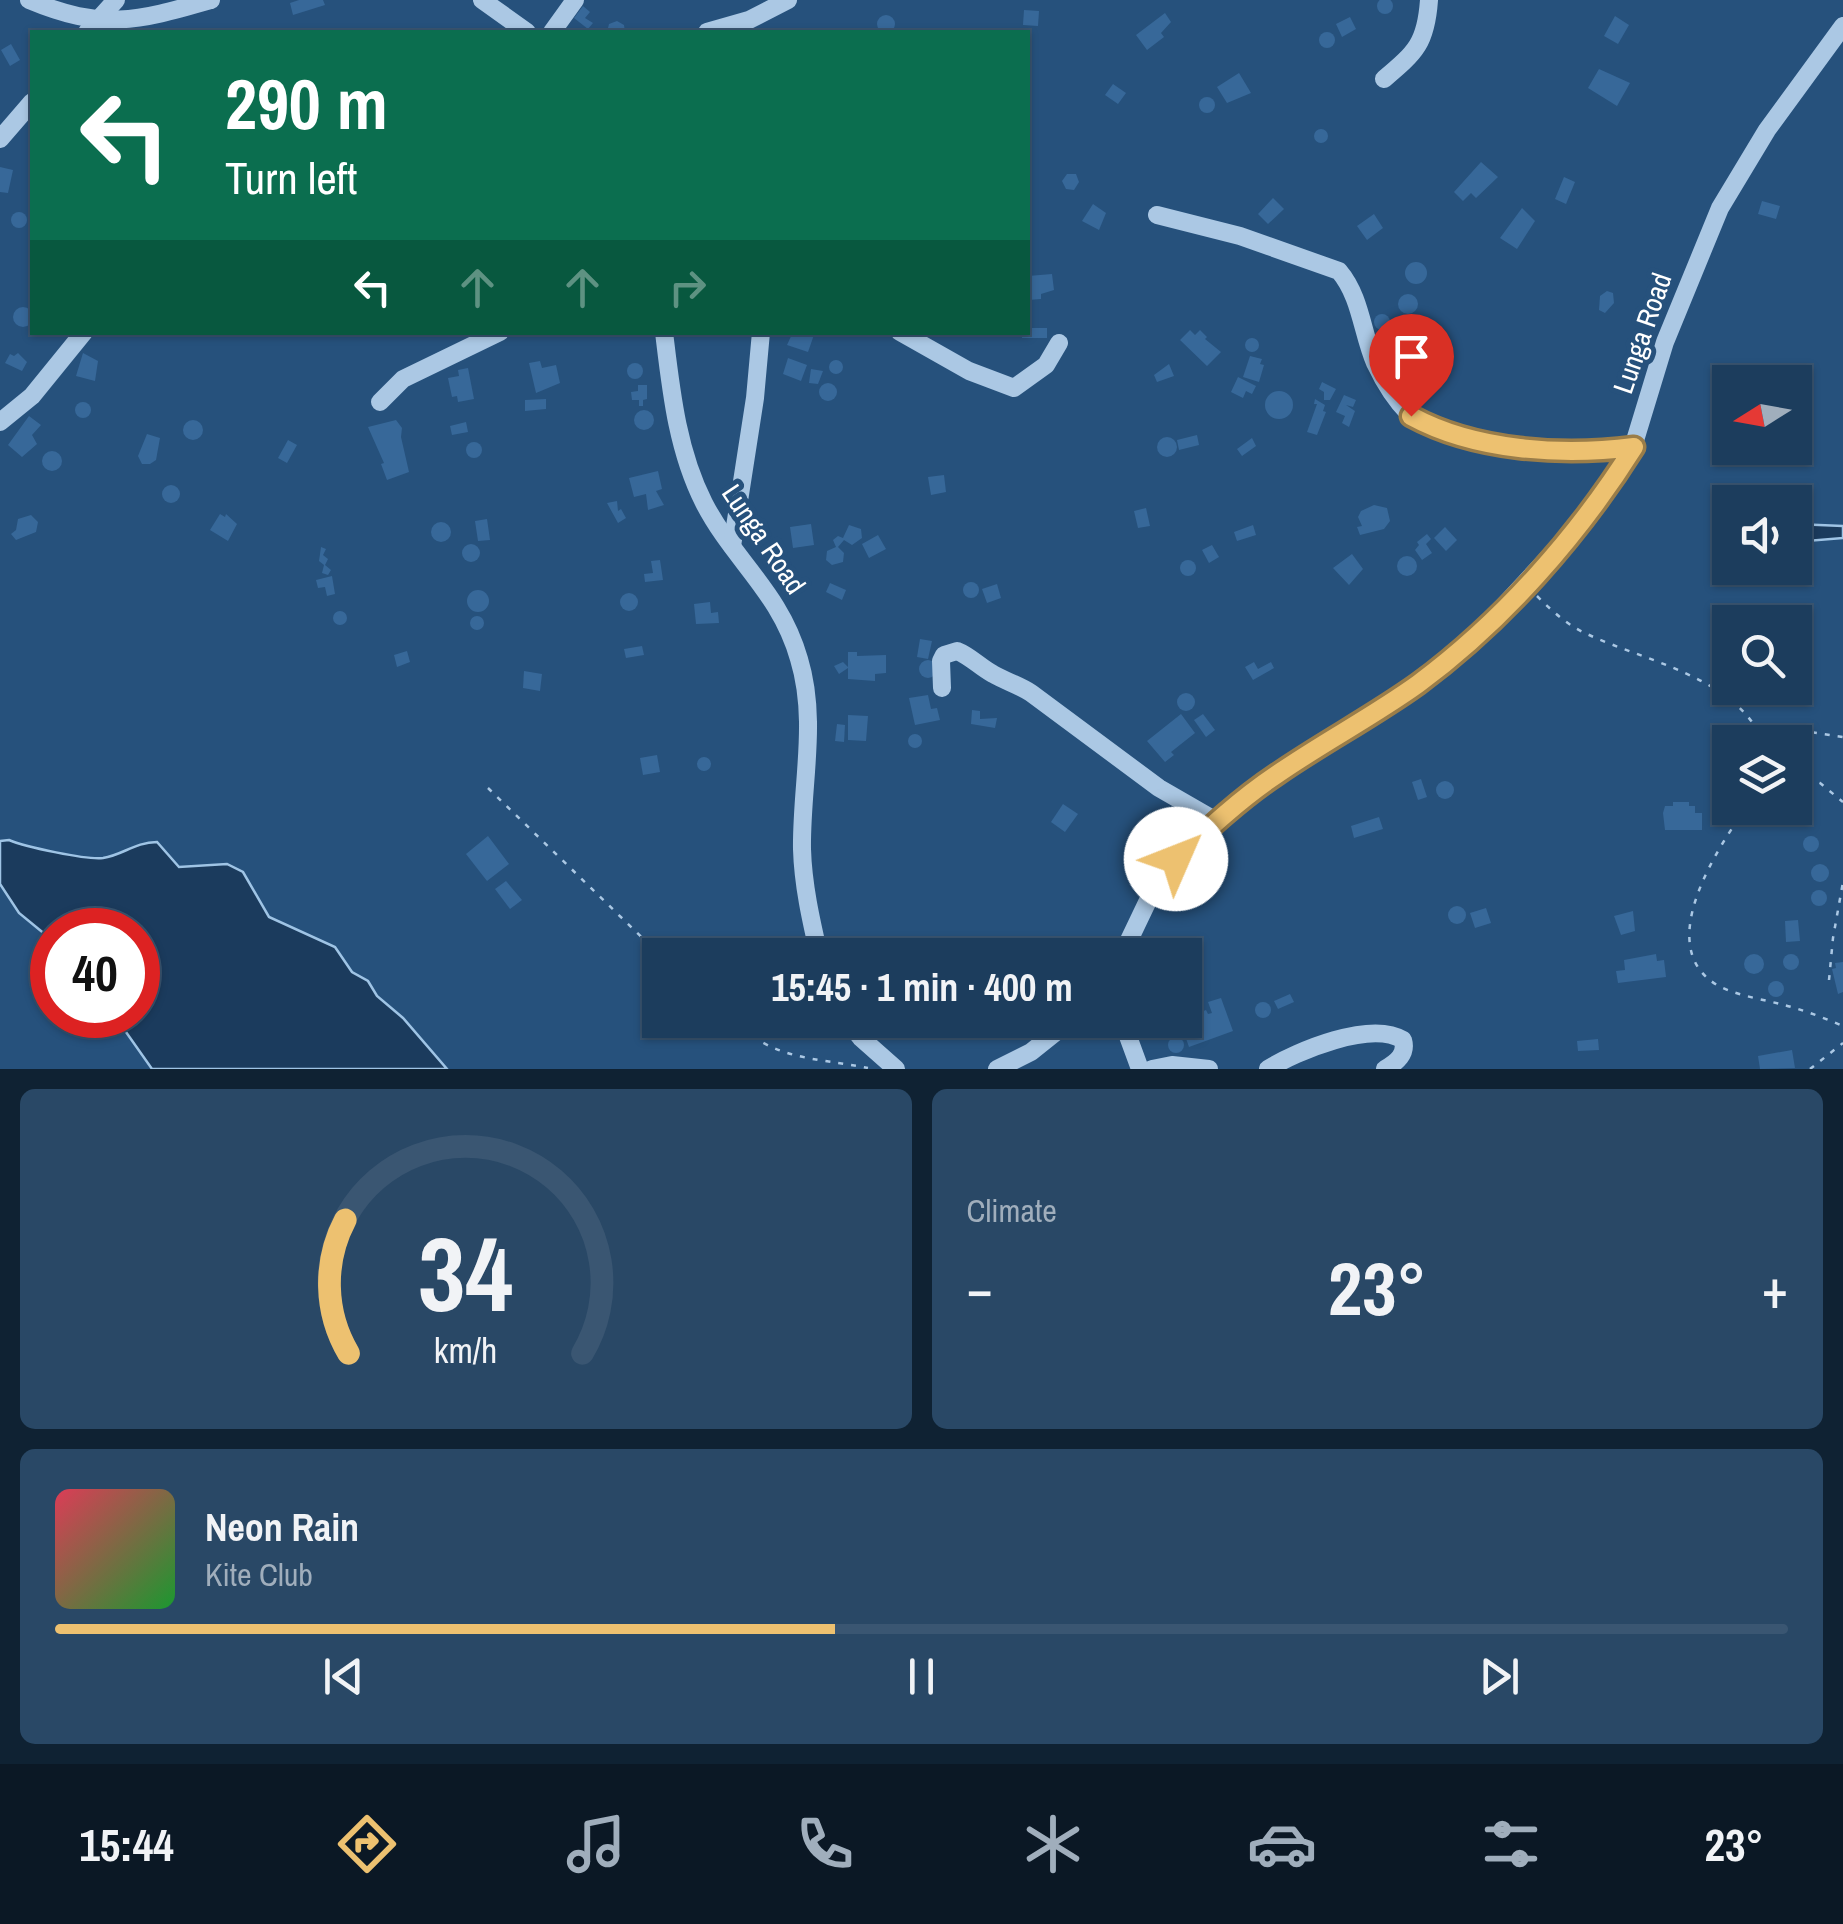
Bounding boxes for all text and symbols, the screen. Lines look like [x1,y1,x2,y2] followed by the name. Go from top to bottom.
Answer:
[225,57,388,151] text: 290 m
[60,70,190,200] icon: left
[225,147,357,208] text: Turn left
[345,260,400,315] icon: left
[450,260,505,315] icon: ahead
[555,260,610,315] icon: ahead
[660,260,715,315] icon: right
[1604,268,1680,398] street label: Lunga Road
[1369,314,1454,417] pin
[1384,329,1439,384] icon: arrive
[1712,365,1812,465] north arrow
[1712,365,1812,825] map controls
[713,477,815,601] street label: Lunga Road
[1712,485,1812,585] button: sound
[1712,605,1812,705] button: search
[1712,725,1812,825] button: layers
[1124,807,1228,911] position arrow
[30,908,160,1038] speed limit sign: 40
[771,962,1073,1013] text: 15:45 · 1 min · 400 m
[967,1189,1057,1232] text: Climate
[418,1203,513,1343] text: 34
[1328,1237,1426,1338] text: 23°
[967,1251,993,1325] text: −
[1762,1251,1788,1325] text: +
[434,1326,498,1374] text: km/h
[205,1502,359,1553] text: Neon Rain
[205,1553,313,1596] text: Kite Club
[316,1649,371,1704] icon: previous
[894,1649,949,1704] icon: pause
[1472,1649,1527,1704] icon: next
[332,1809,402,1879] icon: directions
[561,1809,631,1879] icon: music
[790,1809,860,1879] icon: phone
[1018,1809,1088,1879] icon: climate
[1247,1809,1317,1879] icon: car
[1476,1809,1546,1879] icon: filters
[79,1814,174,1875] text: 15:44
[1705,1814,1764,1875] text: 23°

